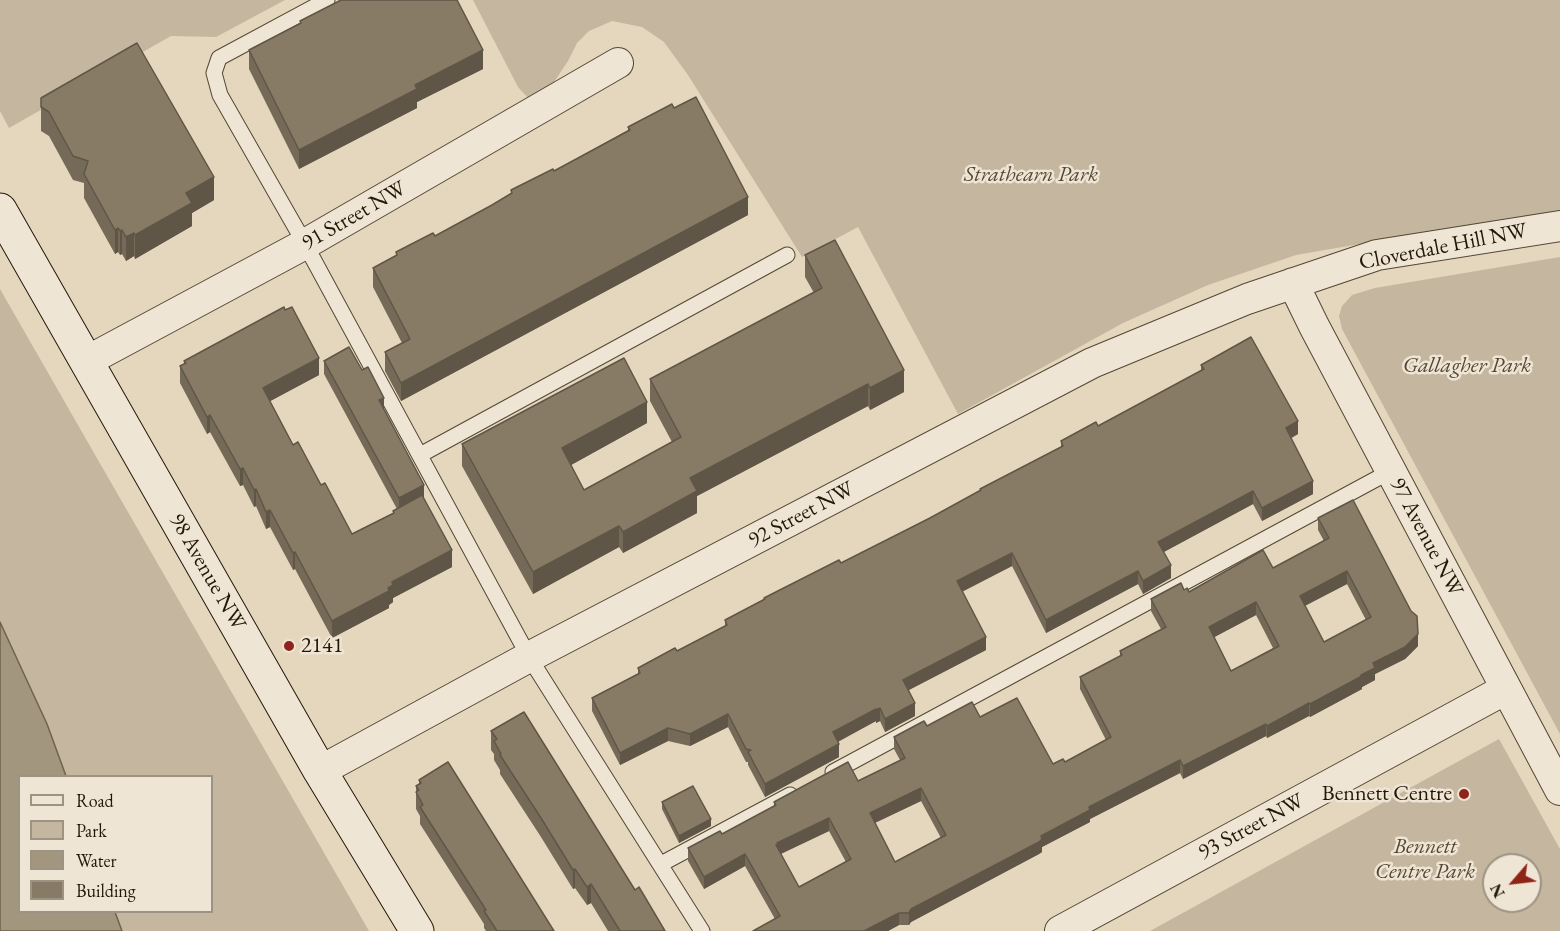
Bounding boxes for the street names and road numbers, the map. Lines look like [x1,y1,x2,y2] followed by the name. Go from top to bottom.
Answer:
[297,176,411,256] street label: 91 Street NW
[1357,218,1529,276] street label: Cloverdale Hill NW
[1384,473,1468,601] street label: 97 Avenue NW
[744,476,858,554] street label: 92 Street NW
[163,509,251,635] street label: 98 Avenue NW
[1194,788,1308,866] street label: 93 Street NW

